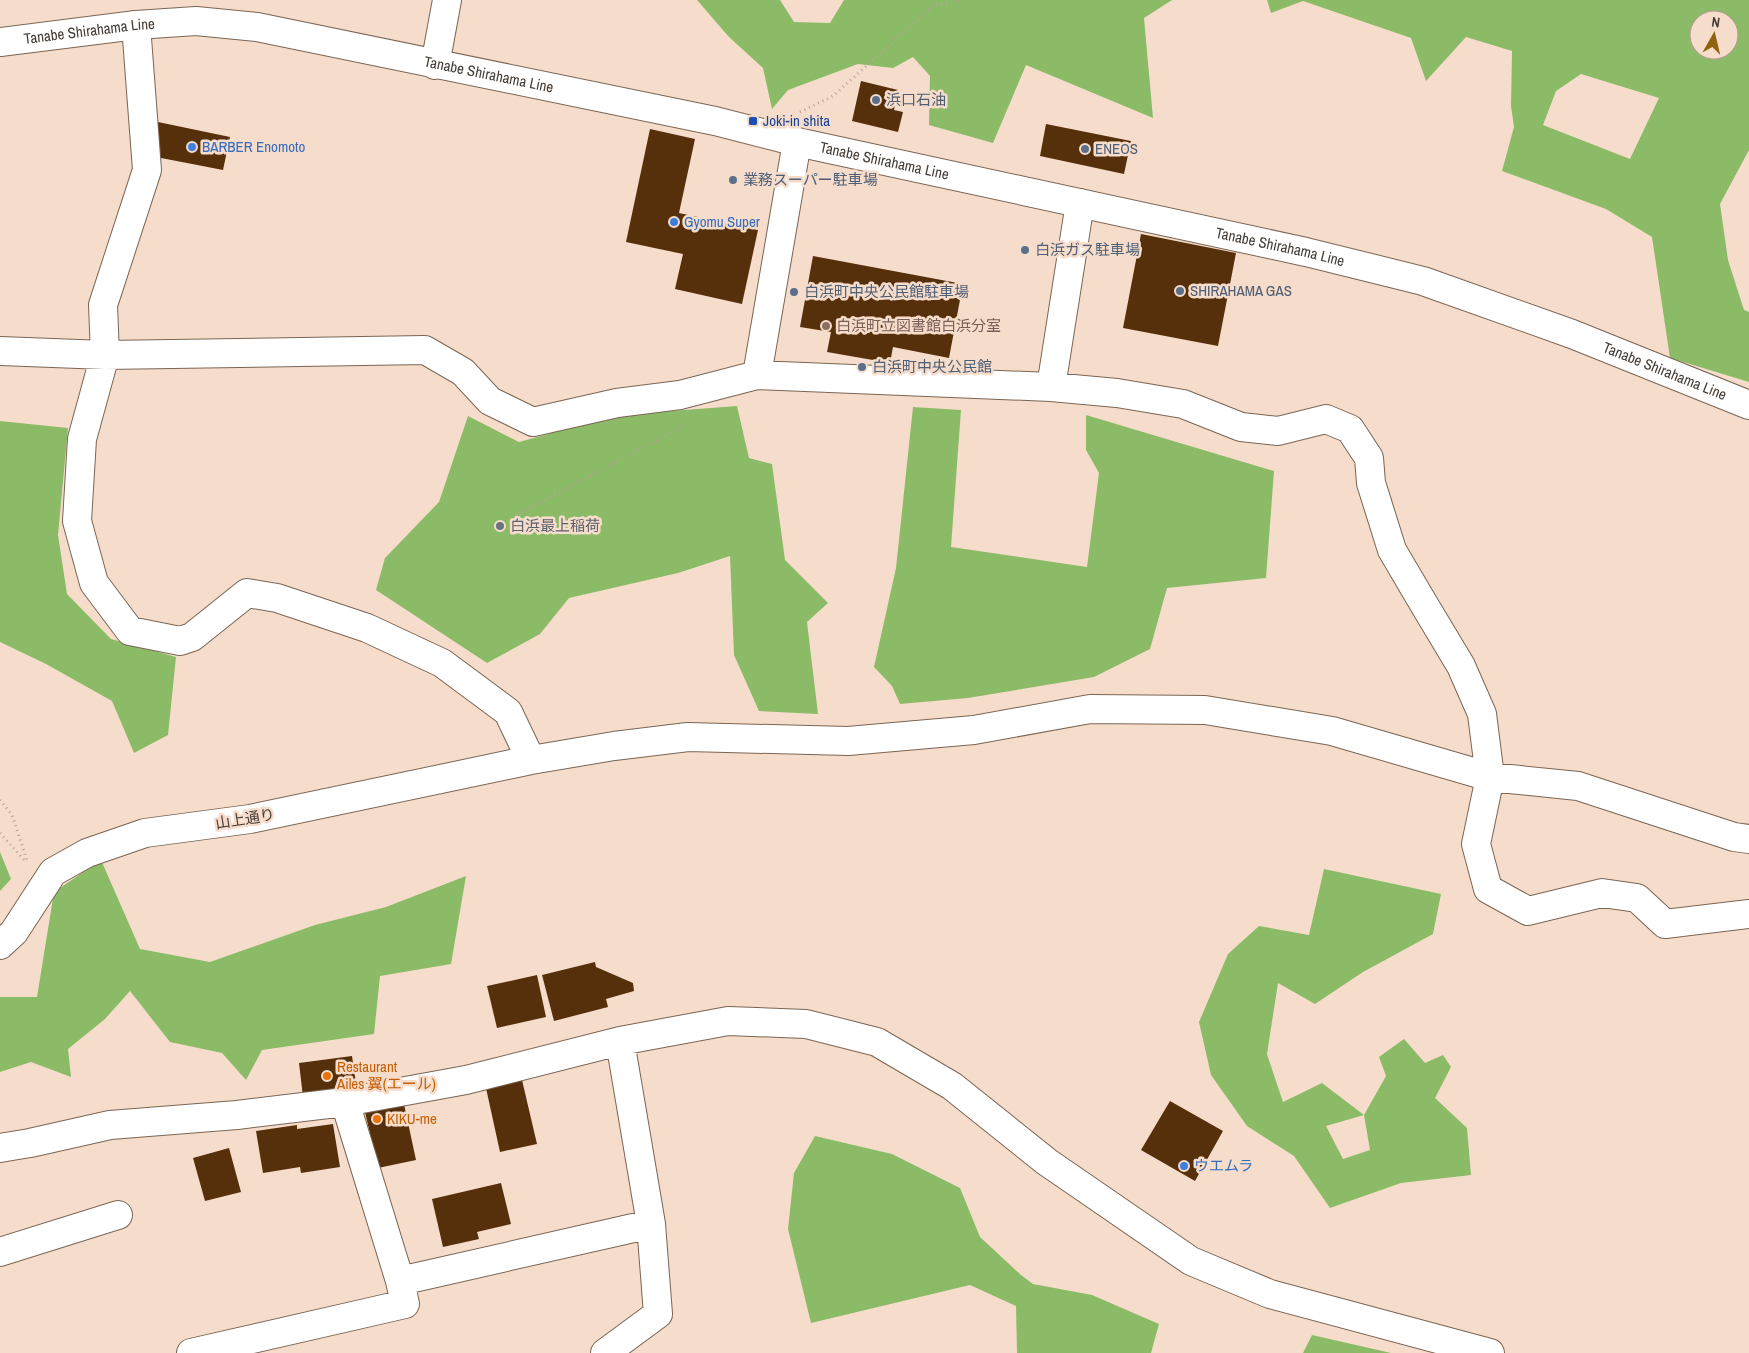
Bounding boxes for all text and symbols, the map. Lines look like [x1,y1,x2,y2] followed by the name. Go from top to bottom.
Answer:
[1689,10,1739,60] north arrow
[23,13,156,49] street label: Tanabe Shirahama Line
[1710,13,1721,32] text: N
[422,51,556,98] street label: Tanabe Shirahama Line
[886,89,946,110] place label: 浜口石油
[870,94,882,106] marker: 浜口石油
[763,110,830,131] place label: Joki-in shita
[747,115,759,127] marker: Joki-in shita
[202,136,305,157] place label: BARBER Enomoto
[818,136,951,185] street label: Tanabe Shirahama Line
[1095,138,1138,159] place label: ENEOS
[186,141,198,153] marker: BARBER Enomoto
[1079,143,1091,155] marker: ENEOS
[743,169,878,190] place label: 業務スーパー駐車場
[727,174,739,186] marker: 業務スーパー駐車場
[684,211,760,232] place label: Gyomu Super
[668,216,680,228] marker: Gyomu Super
[1214,222,1347,271] street label: Tanabe Shirahama Line
[1035,239,1140,260] place label: 白浜ガス駐車場
[1019,244,1031,256] marker: 白浜ガス駐車場
[1190,280,1292,301] place label: SHIRAHAMA GAS
[804,281,969,302] place label: 白浜町中央公民館駐車場
[1174,285,1186,297] marker: SHIRAHAMA GAS
[788,286,800,298] marker: 白浜町中央公民館駐車場
[836,315,1001,336] place label: 白浜町立図書館白浜分室
[820,320,832,332] marker: 白浜町立図書館白浜分室
[1600,336,1730,405] street label: Tanabe Shirahama Line
[872,356,992,377] place label: 白浜町中央公民館
[856,361,868,373] marker: 白浜町中央公民館
[510,515,600,536] place label: 白浜最上稲荷
[494,520,506,532] marker: 白浜最上稲荷
[214,803,276,834] street label: 山上通り
[336,1056,436,1094] place label: Restaurant Ailes 翼(エール)
[321,1070,333,1082] marker: Restaurant Ailes 翼(エール)
[387,1108,437,1129] place label: KIKU-me
[371,1113,383,1125] marker: KIKU-me
[1194,1155,1253,1176] place label: ウエムラ
[1178,1160,1190,1172] marker: ウエムラ

